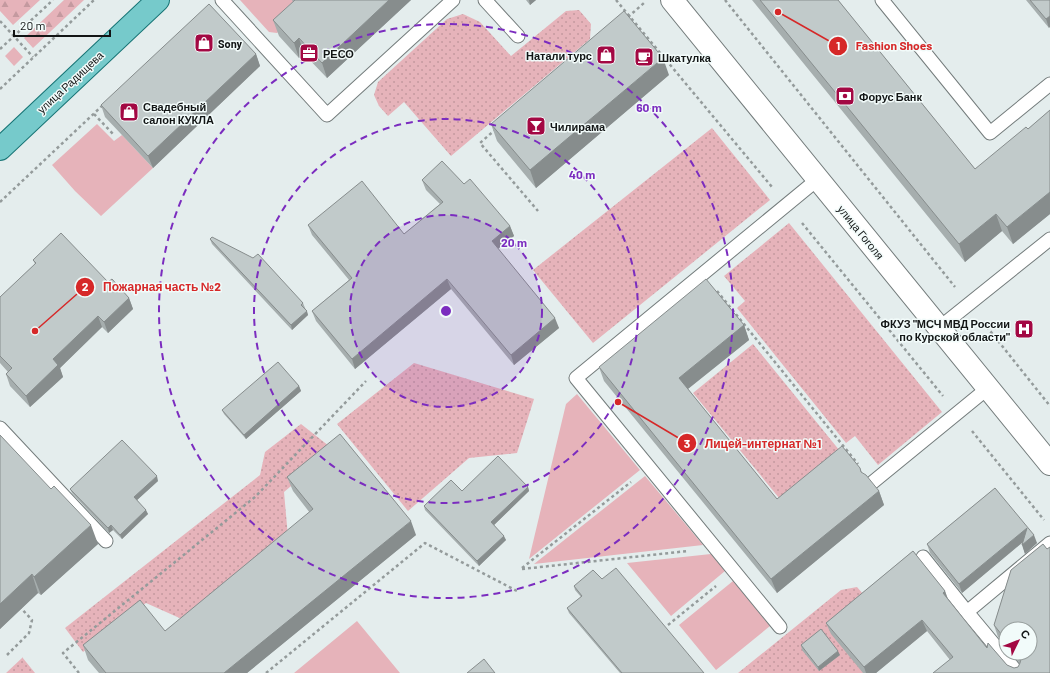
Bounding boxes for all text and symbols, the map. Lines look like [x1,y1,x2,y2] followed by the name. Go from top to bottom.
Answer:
[14,12,110,38] scale bar
[20,18,46,32] text: 20 m
[193,32,215,54] shop icon: Sony
[828,34,940,58] callout: Fashion Shoes
[218,37,242,50] place label: Sony
[836,38,840,52] text: 1
[856,38,932,52] text: Fashion Shoes
[298,42,320,64] office icon: РЕСО
[595,44,617,66] shop icon: Натали турс
[633,46,655,68] cafe icon: Шкатулка
[323,47,354,60] place label: РЕСО
[34,48,106,116] street label: улица Радищева
[526,49,592,62] place label: Натали турс
[658,51,712,64] place label: Шкатулка
[834,85,856,107] bank icon: Форус Банк
[859,90,923,103] place label: Форус Банк
[143,100,214,126] place label: Свадебный салон КУКЛА
[636,100,662,114] text: 60 m
[118,101,140,123] shop icon: Свадебный салон КУКЛА
[525,115,547,137] bar icon: Чилирама
[550,120,606,133] place label: Чилирама
[569,167,595,181] text: 40 m
[835,202,887,262] street label: улица Гоголя
[501,235,527,249] text: 20 m
[75,275,229,299] callout: Пожарная часть №2
[82,279,89,293] text: 2
[103,279,221,294] text: Пожарная часть №2
[439,304,453,318] centre of rings
[881,317,1010,343] place label: ФКУЗ "МСЧ МВД России по Курской области"
[1013,318,1035,340] hospital icon: ФКУЗ "МСЧ МВД России по Курской области"
[677,431,829,455] callout: Лицей-интернат №1
[684,436,690,450] text: 3
[705,436,821,451] text: Лицей-интернат №1
[998,621,1038,661] north arrow
[1018,626,1033,641] text: С

